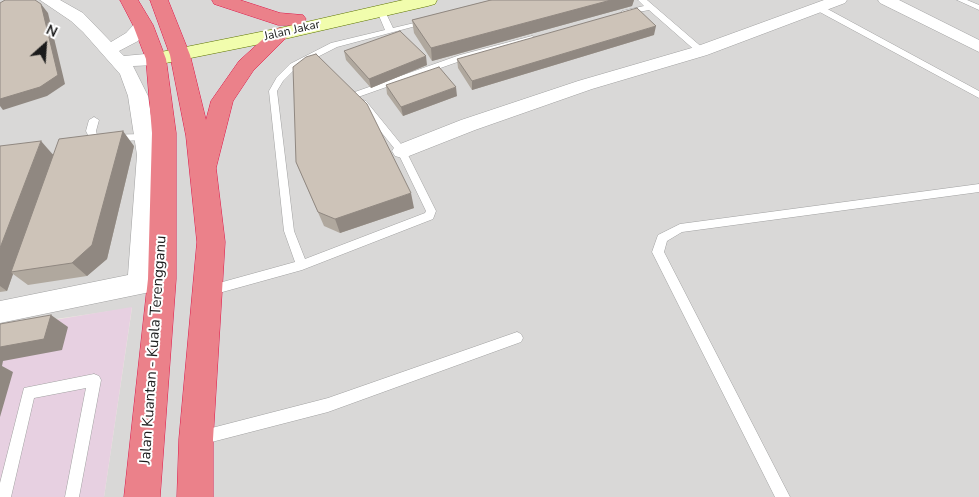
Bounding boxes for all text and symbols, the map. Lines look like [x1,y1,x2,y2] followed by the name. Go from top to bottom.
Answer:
[263,18,321,44] street label: Jalan Jakar
[20,20,70,70] north arrow
[43,20,61,42] text: N
[137,235,171,465] street label: Jalan Kuantan - Kuala Terengganu

